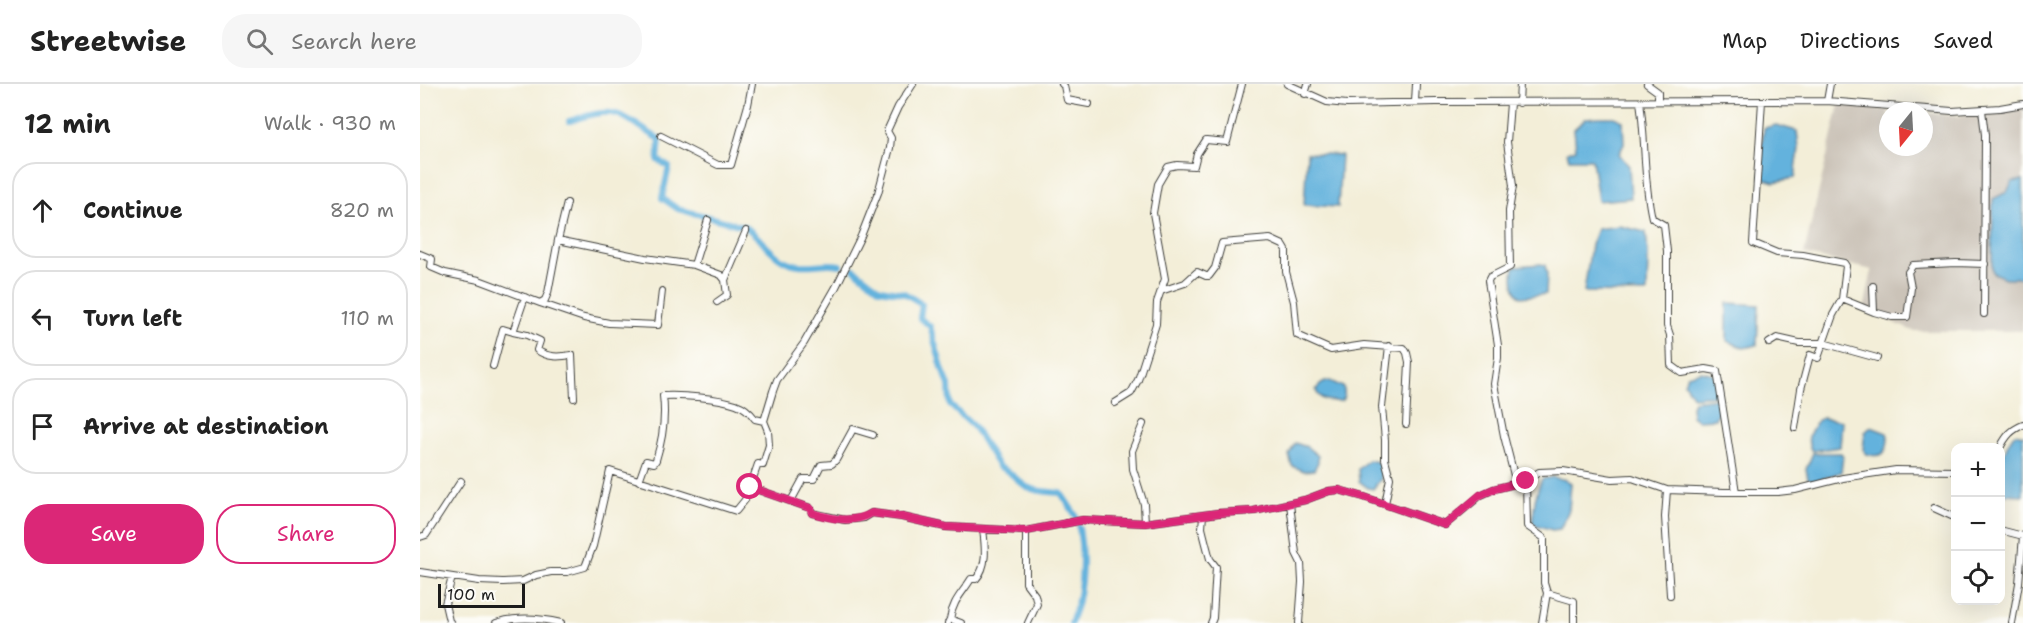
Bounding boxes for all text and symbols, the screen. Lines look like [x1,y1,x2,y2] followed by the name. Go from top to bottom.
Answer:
[222,14,642,68] search box
[30,22,186,60] text: Streetwise
[243,25,276,58] icon: search
[291,27,417,56] text: Search here
[1722,27,1767,55] text: Map
[1800,27,1900,55] text: Directions
[1933,27,1993,55] text: Saved
[1879,102,1933,156] north arrow
[24,106,111,141] text: 12 min
[264,110,396,136] text: Walk · 930 m
[26,194,59,227] icon: ahead
[83,196,183,225] text: Continue
[330,197,394,223] text: 820 m
[26,302,59,335] icon: left
[83,304,182,333] text: Turn left
[340,305,394,331] text: 110 m
[26,410,59,443] icon: arrive
[83,412,329,441] text: Arrive at destination
[1951,443,2005,605] map controls
[1951,443,2005,497] button: +
[1512,467,1538,493] route end
[736,473,762,499] route start
[1951,497,2005,551] button: −
[24,504,204,564] button: Save
[216,504,396,564] button: Share
[1951,551,2005,605] button: locate
[438,581,525,608] scale bar
[447,584,495,605] text: 100 m

